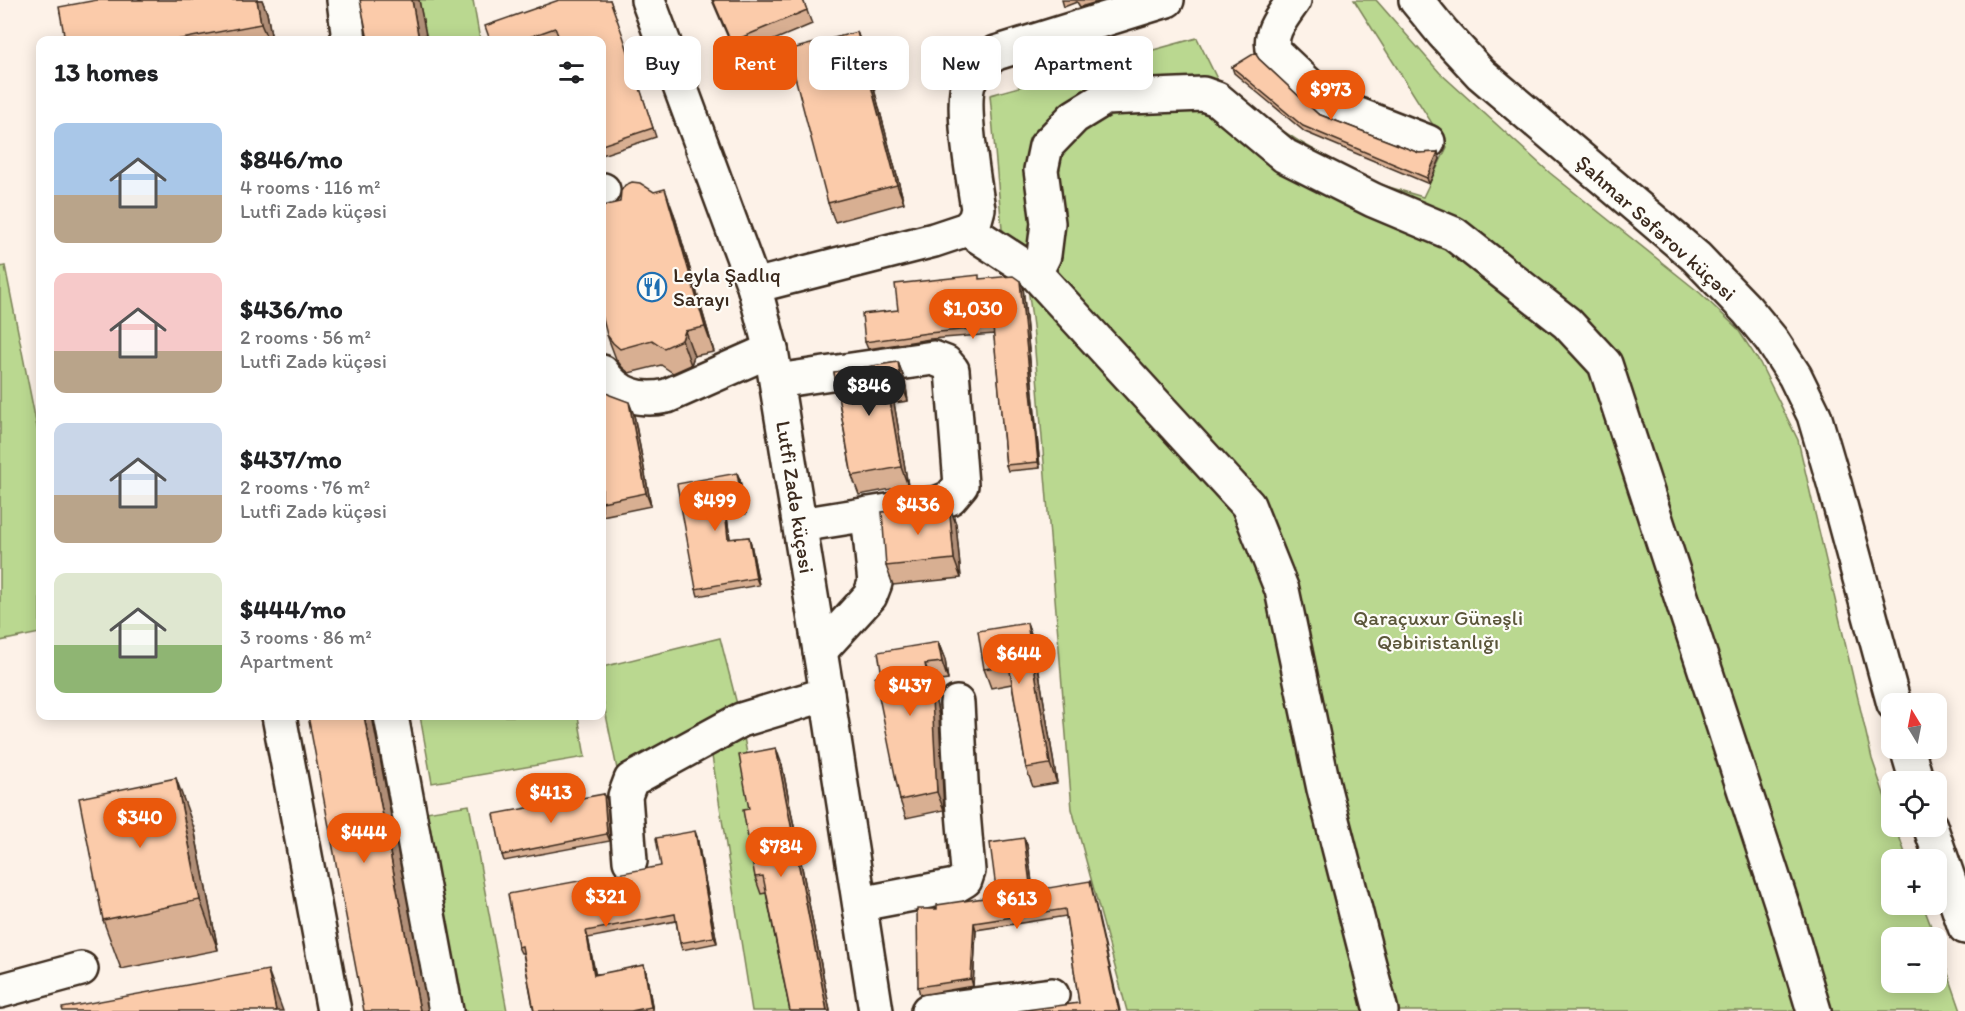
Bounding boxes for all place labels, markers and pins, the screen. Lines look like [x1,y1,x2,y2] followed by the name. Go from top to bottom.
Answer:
[1295,70,1367,121] pin: $973
[673,262,781,311] place label: Leyla Şadlıq Sarayı
[636,271,668,303] restaurant icon: Leyla Şadlıq Sarayı
[924,289,1022,340] pin: $1,030
[833,366,905,417] pin: $846
[679,481,751,532] pin: $499
[882,485,954,536] pin: $436
[983,634,1055,685] pin: $644
[874,666,946,717] pin: $437
[515,773,587,824] pin: $413
[104,798,176,849] pin: $340
[328,813,400,864] pin: $444
[745,827,817,878] pin: $784
[570,877,642,928] pin: $321
[981,879,1053,930] pin: $613

